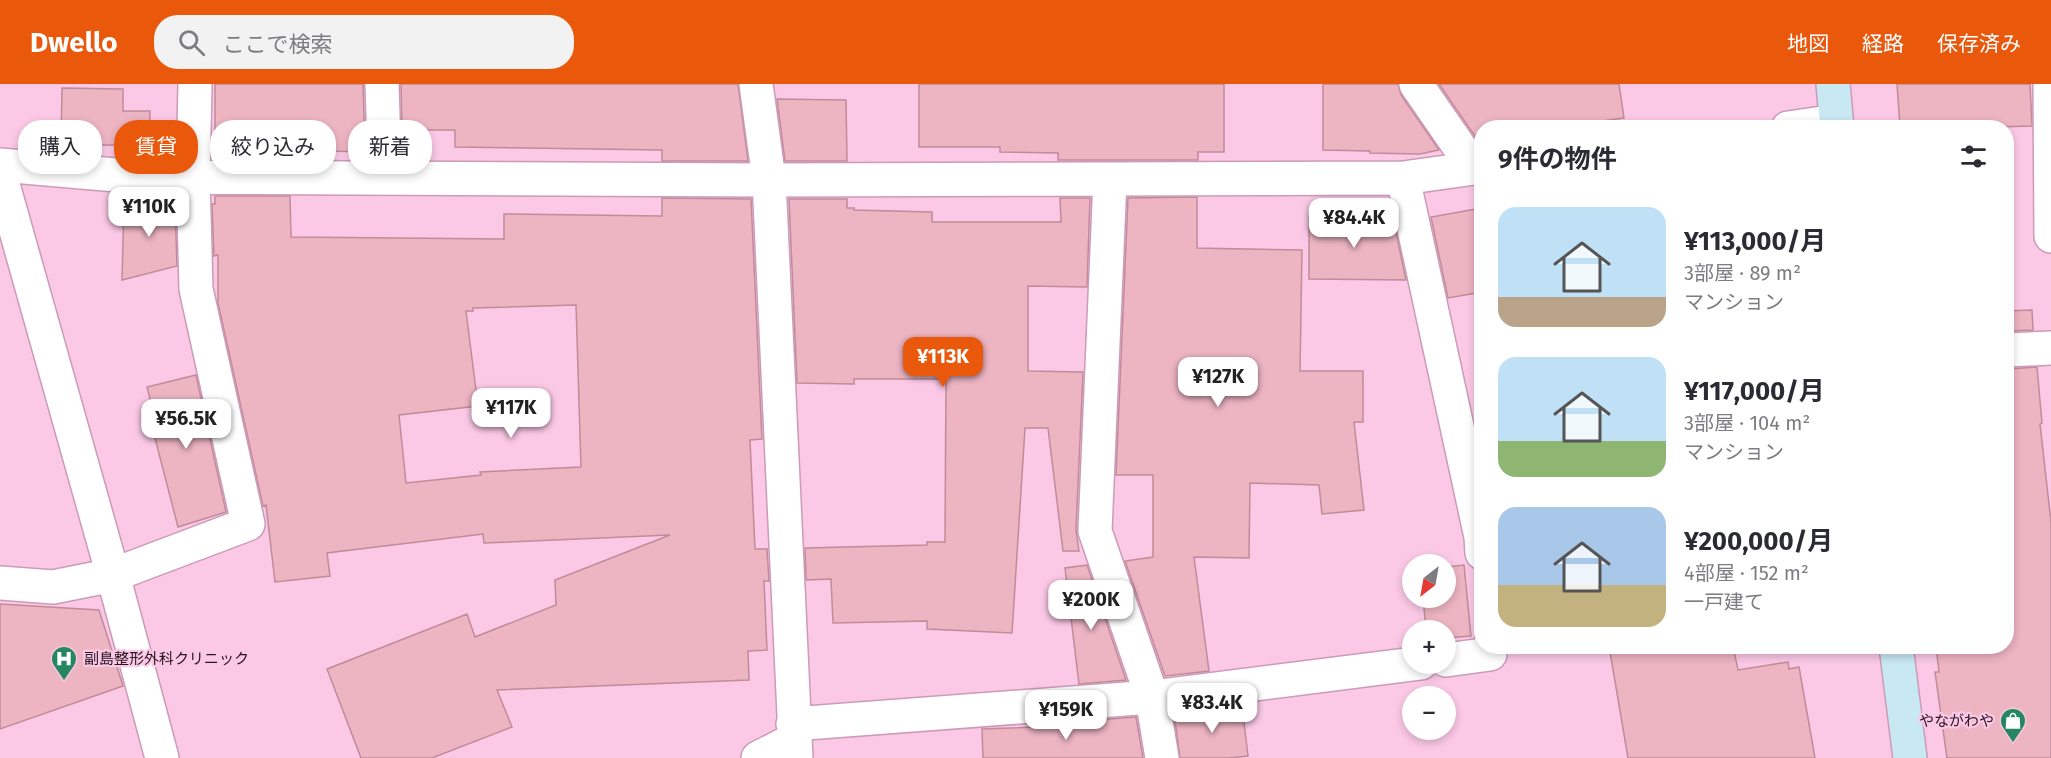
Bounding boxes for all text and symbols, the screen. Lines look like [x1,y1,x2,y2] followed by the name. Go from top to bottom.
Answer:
[154,15,574,69] search box
[30,26,118,59] text: Dwello
[175,26,208,59] icon: search
[223,31,333,58] text: ここで検索
[1787,31,1829,57] text: 地図
[1862,31,1904,57] text: 経路
[1937,31,2021,57] text: 保存済み
[18,120,102,174] chip: 購入
[114,120,198,174] chip: 賃貸
[210,120,336,174] chip: 絞り込み
[348,120,432,174] chip: 新着
[1957,140,1990,173] icon: filters
[1498,144,1617,175] text: 9件の物件
[107,187,191,238] pin: ¥110K
[122,194,176,218] text: ¥110K
[1305,198,1403,249] pin: ¥84.4K
[1323,205,1385,229] text: ¥84.4K
[1684,226,1826,257] text: ¥113,000/月
[1546,231,1618,303] icon: home
[1684,261,1801,285] text: 3部屋 · 89 m²
[1684,290,1784,314] text: マンション
[901,337,985,388] pin: ¥113K
[917,344,969,368] text: ¥113K
[1176,357,1260,408] pin: ¥127K
[1192,364,1244,388] text: ¥127K
[1684,376,1825,407] text: ¥117,000/月
[1546,381,1618,453] icon: home
[469,388,553,439] pin: ¥117K
[486,395,536,419] text: ¥117K
[137,399,235,450] pin: ¥56.5K
[155,406,217,430] text: ¥56.5K
[1684,411,1810,435] text: 3部屋 · 104 m²
[1684,440,1784,464] text: マンション
[1684,526,1833,557] text: ¥200,000/月
[1546,531,1618,603] icon: home
[1402,554,1456,608] north arrow
[1402,554,1456,740] map controls
[1684,561,1809,585] text: 4部屋 · 152 m²
[1049,580,1133,631] pin: ¥200K
[1062,587,1120,611] text: ¥200K
[1684,590,1764,614] text: 一戸建て
[1402,620,1456,674] button: +
[49,644,79,682] hospital icon: 副島整形外科クリニック
[84,650,249,668] place label: 副島整形外科クリニック
[1163,683,1261,734] pin: ¥83.4K
[1402,686,1456,740] button: −
[1024,690,1108,741] pin: ¥159K
[1181,690,1243,714] text: ¥83.4K
[1039,697,1093,721] text: ¥159K
[1998,706,2028,744] shop icon: やながわや
[1919,712,1994,730] place label: やながわや

